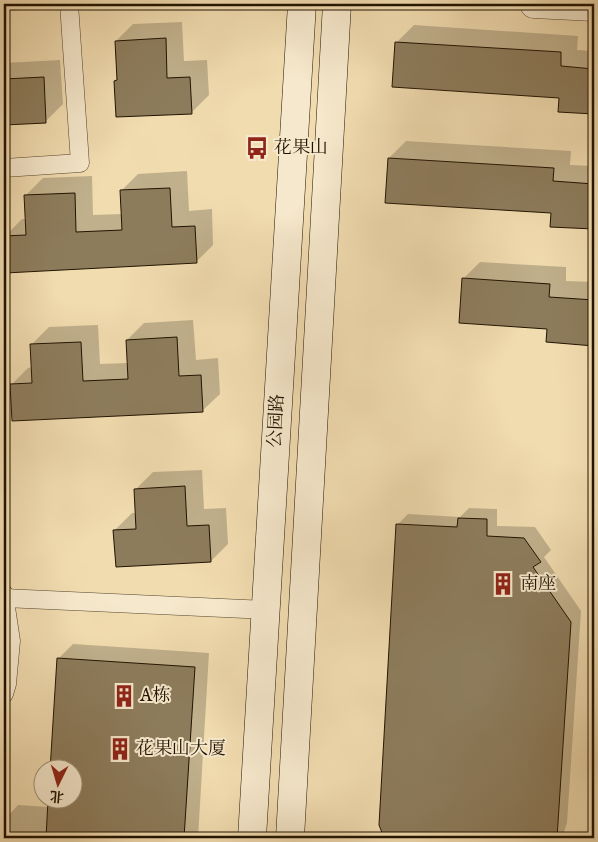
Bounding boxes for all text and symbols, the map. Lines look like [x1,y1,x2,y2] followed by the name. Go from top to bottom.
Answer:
[244,135,270,161] bus stop icon: 花果山
[274,137,328,160] place label: 花果山
[264,393,290,449] street label: 公园路
[490,571,516,597] building icon: 南座
[520,573,556,596] place label: 南座
[111,683,137,709] building icon: A栋
[139,685,170,708] place label: A栋
[107,736,133,762] building icon: 花果山大厦
[136,738,226,761] place label: 花果山大厦
[32,760,82,810] north arrow
[49,786,65,806] text: 北

